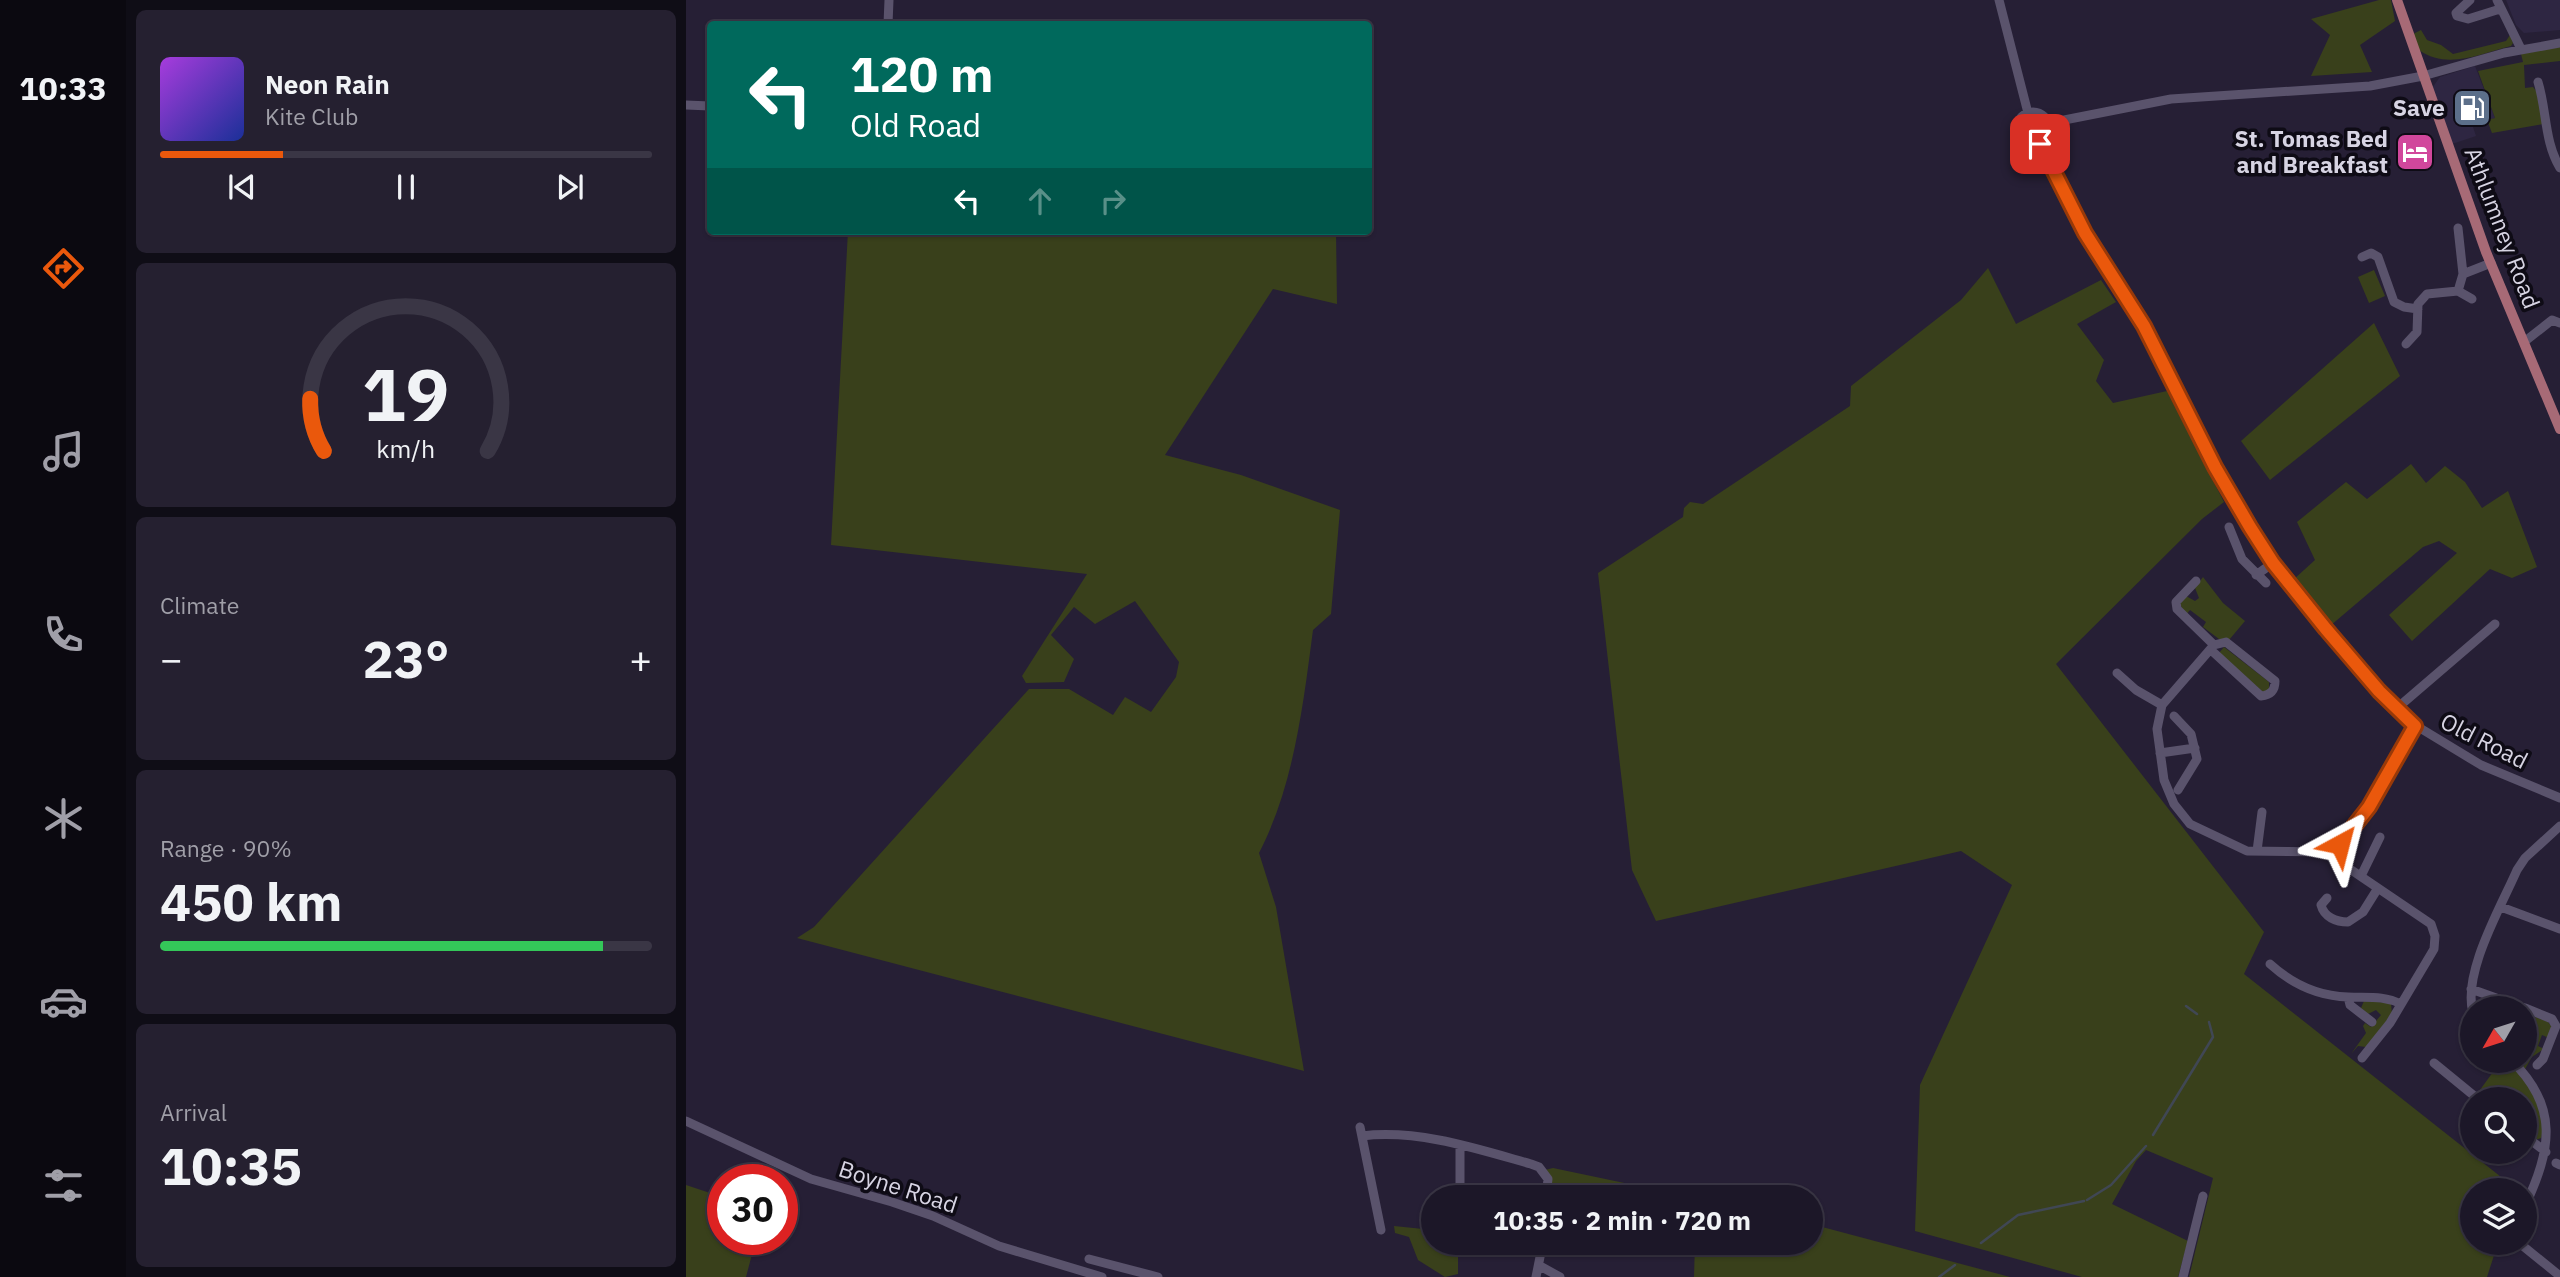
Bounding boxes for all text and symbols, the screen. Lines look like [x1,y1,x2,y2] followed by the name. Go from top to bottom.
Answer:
[850,42,994,105] text: 120 m
[735,49,826,140] icon: left
[19,67,107,109] text: 10:33
[265,67,390,101] text: Neon Rain
[2451,87,2493,129] fuel station icon: Save
[2393,92,2445,122] place label: Save
[265,101,358,131] text: Kite Club
[850,104,981,146] text: Old Road
[2010,114,2070,174] pin
[2235,123,2388,179] place label: St. Tomas Bed and Breakfast
[2021,125,2059,163] icon: arrive
[2394,131,2436,173] hotel icon: St. Tomas Bed and Breakfast
[2458,143,2547,313] street label: Athlumney Road
[223,168,261,206] icon: previous
[387,168,425,206] icon: pause
[551,168,589,206] icon: next
[948,182,986,220] icon: left
[1021,182,1059,220] icon: ahead
[1094,182,1132,220] icon: right
[39,244,88,293] icon: directions
[362,347,450,442] text: 19
[39,427,88,476] icon: music
[377,432,435,465] text: km/h
[160,590,239,620] text: Climate
[39,610,88,659] icon: phone
[363,625,449,692] text: 23°
[160,634,183,683] text: −
[629,634,652,683] text: +
[2436,705,2533,775] street label: Old Road
[39,794,88,843] icon: climate
[2303,807,2377,881] position arrow
[160,833,292,863] text: Range · 90%
[160,868,342,935] text: 450 km
[39,977,88,1026] icon: car
[2460,996,2538,1073] north arrow
[2460,996,2537,1255] map controls
[2460,1087,2537,1164] button: search
[160,1097,227,1127] text: Arrival
[160,1132,302,1199] text: 10:35
[835,1153,962,1219] street label: Boyne Road
[39,1161,88,1210] icon: filters
[707,1164,798,1255] speed limit sign: 30
[2460,1178,2537,1255] button: layers
[1493,1203,1751,1237] text: 10:35 · 2 min · 720 m

